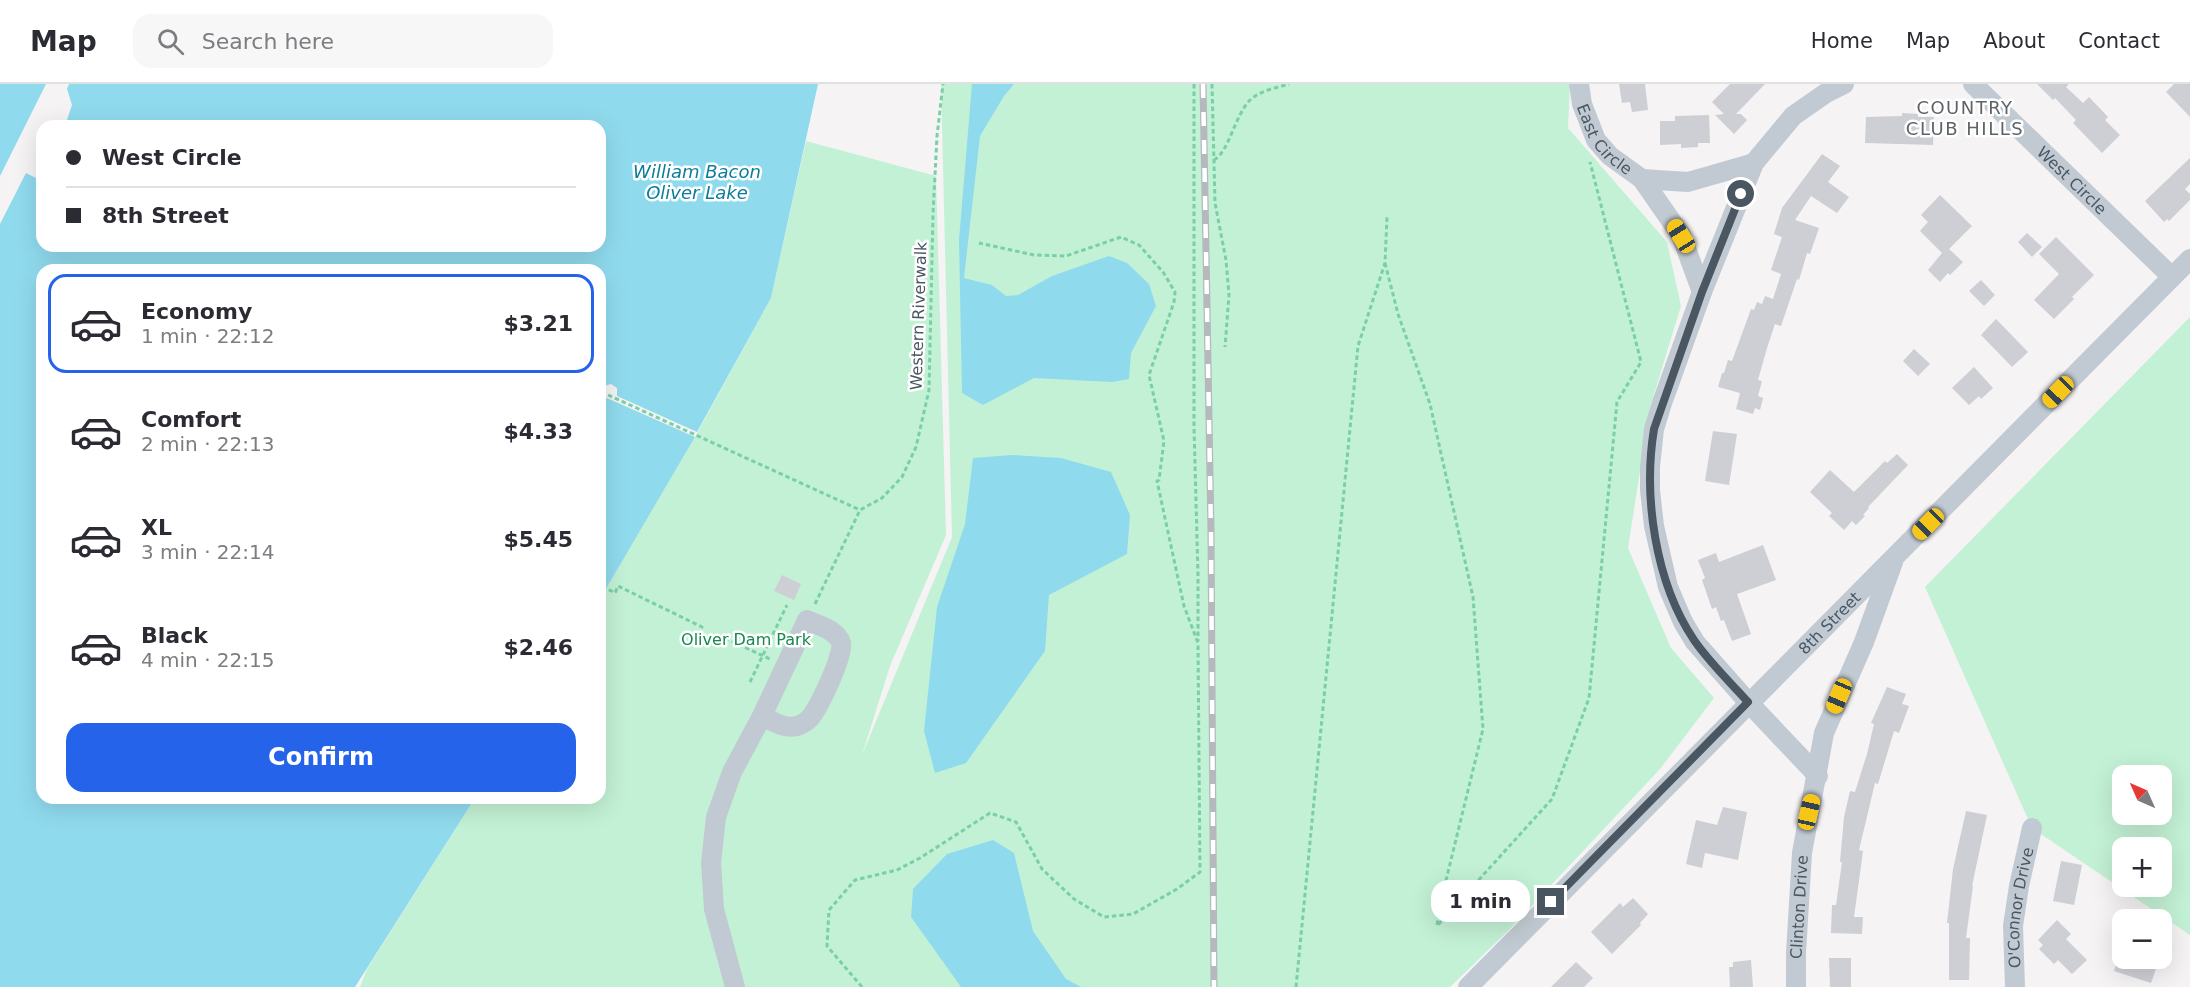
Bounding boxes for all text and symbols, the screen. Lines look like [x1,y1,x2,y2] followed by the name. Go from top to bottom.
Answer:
[133,14,553,68] search box
[30,25,97,58] text: Map
[154,25,187,58] icon: search
[202,29,334,54] text: Search here
[1811,29,1873,53] text: Home
[1906,29,1950,53] text: Map
[1983,29,2045,53] text: About
[2078,29,2160,53] text: Contact
[1906,97,2024,139] district label: COUNTRY CLUB HILLS
[1573,101,1636,179] street label: East Circle
[2033,142,2110,218] street label: West Circle
[102,145,242,170] text: West Circle
[633,161,761,203] water label: William Bacon Oliver Lake
[1727,180,1754,207] route start
[102,203,229,228] text: 8th Street
[1664,216,1698,256] car
[906,241,931,391] street label: Western Riverwalk
[69,297,123,351] icon: car
[141,299,252,324] text: Economy
[503,311,573,336] text: $3.21
[141,324,275,348] text: 1 min · 22:12
[2039,373,2077,411] car
[69,405,123,459] icon: car
[141,407,241,432] text: Comfort
[503,419,573,444] text: $4.33
[141,432,275,456] text: 2 min · 22:13
[1909,505,1947,543] car
[69,513,123,567] icon: car
[141,515,172,540] text: XL
[503,527,573,552] text: $5.45
[141,540,275,564] text: 3 min · 22:14
[1795,588,1865,658] street label: 8th Street
[69,621,123,675] icon: car
[141,623,208,648] text: Black
[681,630,812,649] park label: Oliver Dam Park
[503,635,573,660] text: $2.46
[141,648,275,672] text: 4 min · 22:15
[1824,676,1854,716] car
[66,723,576,792] button: Confirm
[2112,765,2172,825] north arrow
[2112,765,2172,969] map controls
[1796,792,1822,832] car
[2112,837,2172,897] button: +
[2003,845,2037,969] street label: O'Connor Drive
[1787,855,1812,959] street label: Clinton Drive
[1431,881,1530,923] callout: 1 min
[1537,888,1564,915] route end
[1449,889,1512,913] text: 1 min
[2112,909,2172,969] button: −

